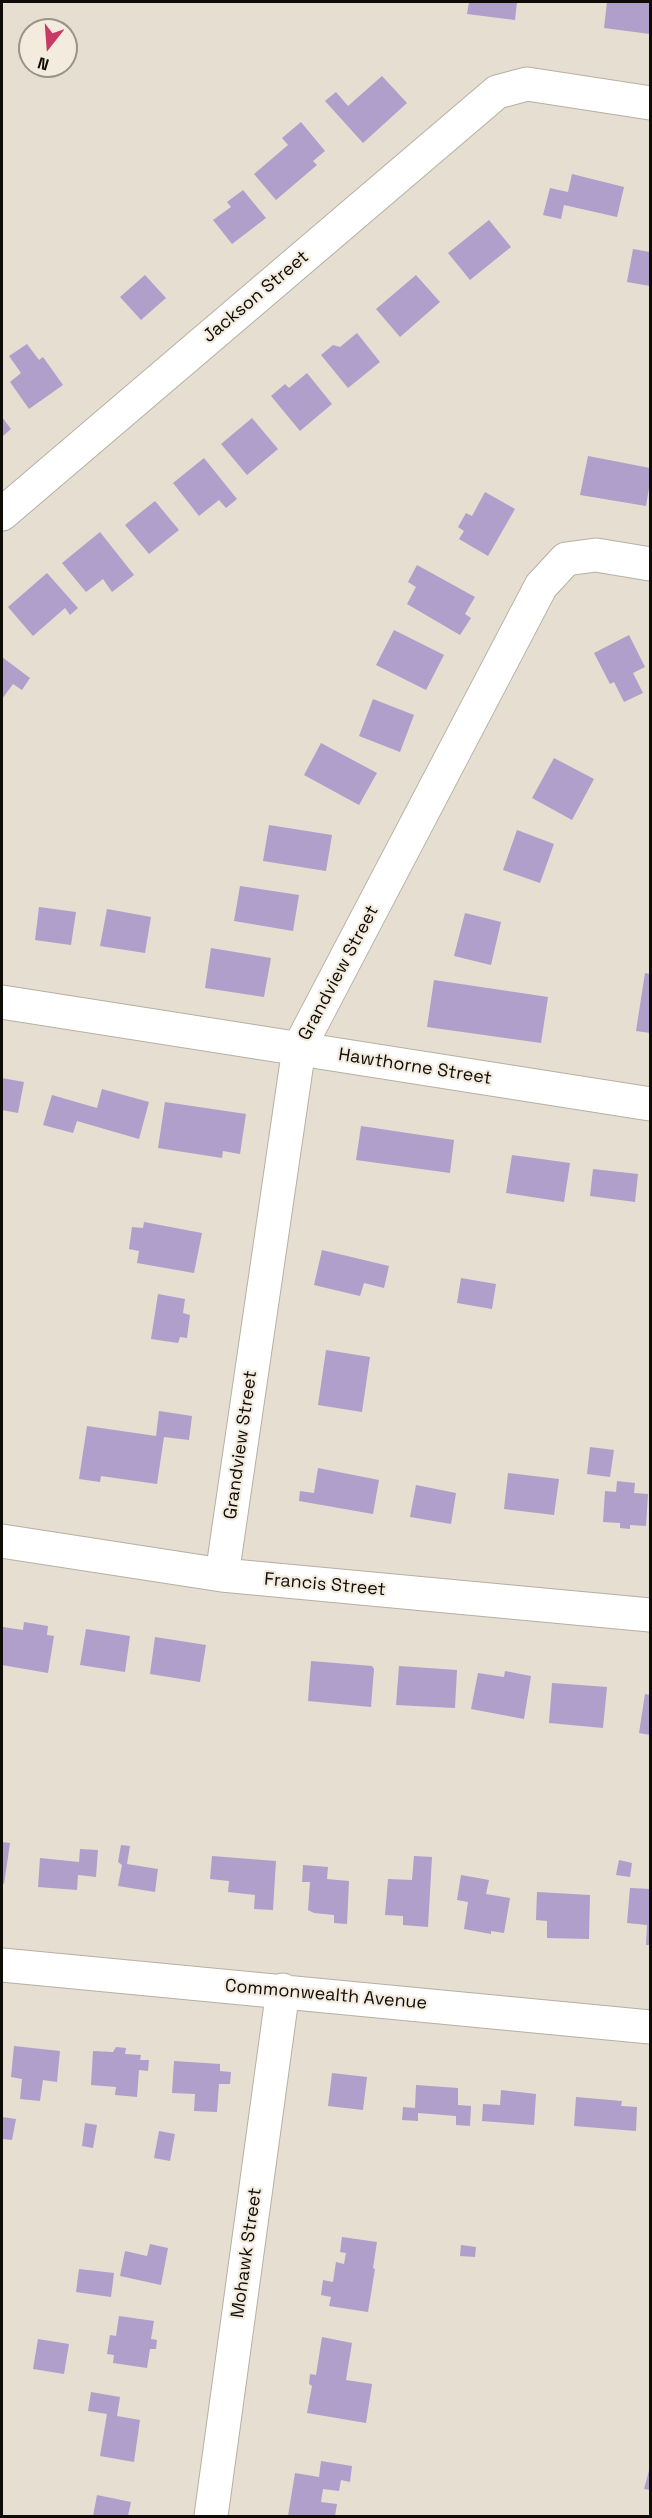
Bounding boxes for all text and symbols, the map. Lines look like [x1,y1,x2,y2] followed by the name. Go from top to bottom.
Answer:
[18,18,78,78] north arrow
[35,52,51,75] text: N
[199,246,313,348] street label: Jackson Street
[294,902,384,1044] street label: Grandview Street
[337,1044,493,1090] street label: Hawthorne Street
[220,1369,262,1521] street label: Grandview Street
[263,1569,387,1601] street label: Francis Street
[224,1975,428,2015] street label: Commonwealth Avenue
[227,2186,267,2320] street label: Mohawk Street

